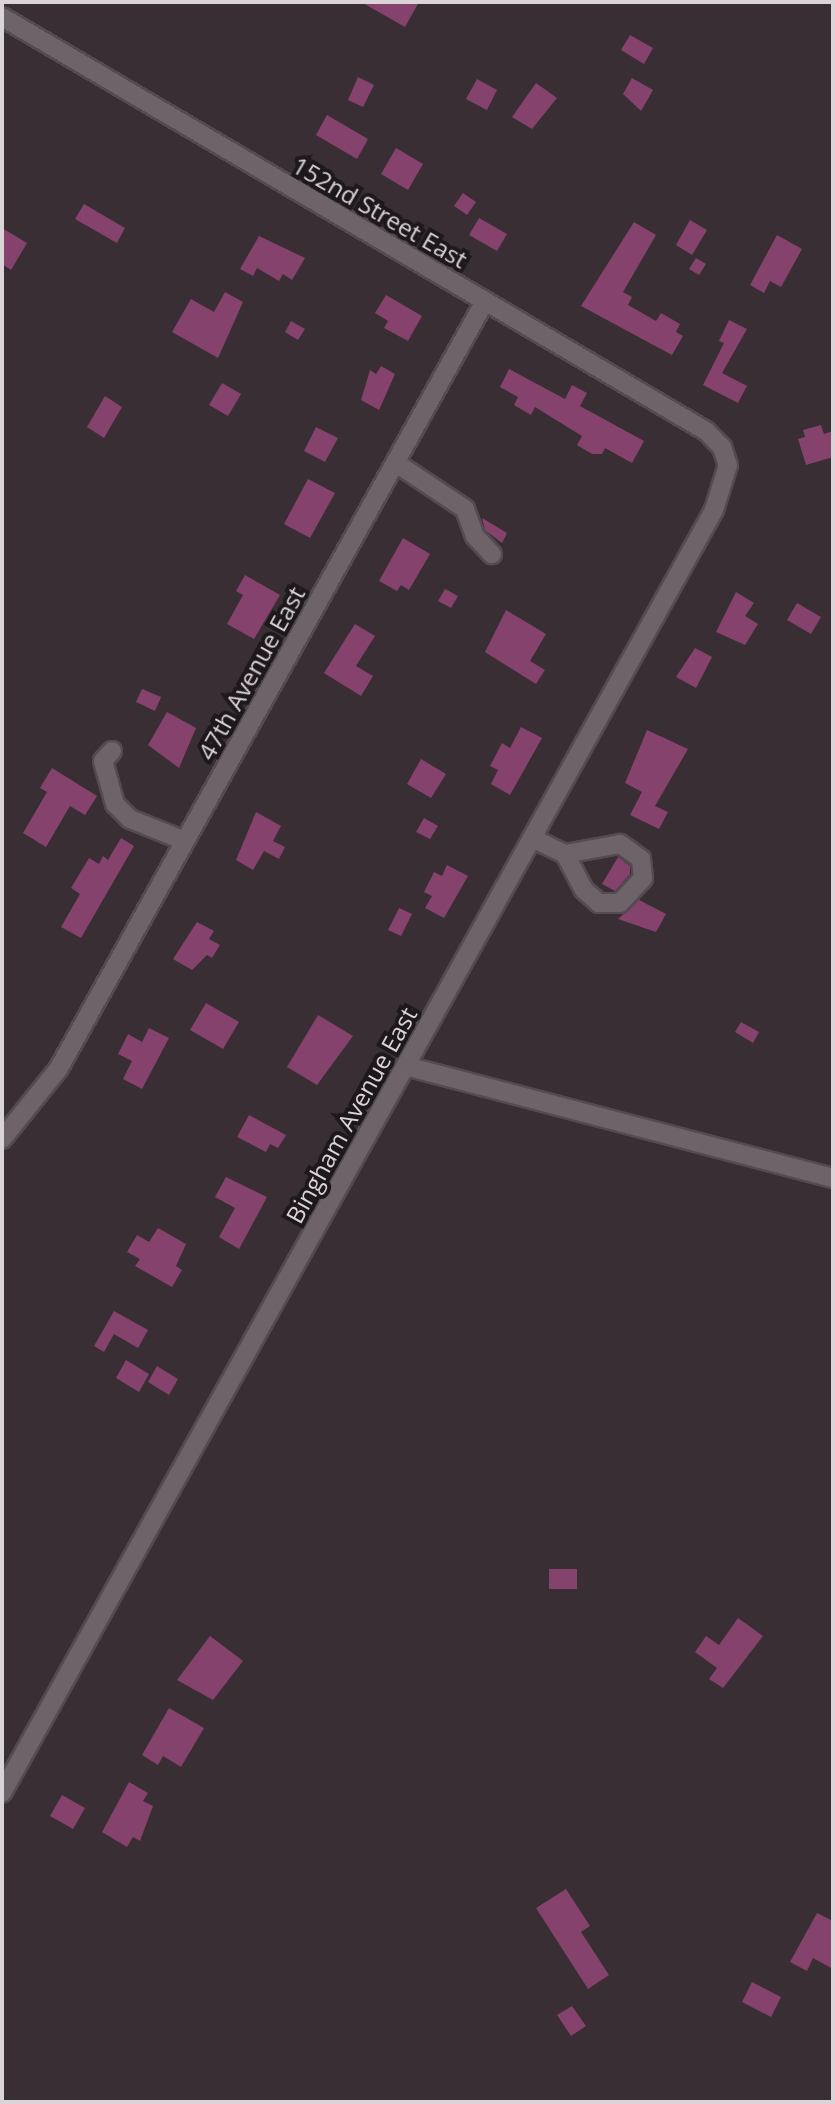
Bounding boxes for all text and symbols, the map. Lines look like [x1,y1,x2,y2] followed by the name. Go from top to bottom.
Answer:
[288,150,472,274] street label: 152nd Street East
[192,581,310,765] street label: 47th Avenue East
[280,1002,422,1228] street label: Bingham Avenue East

